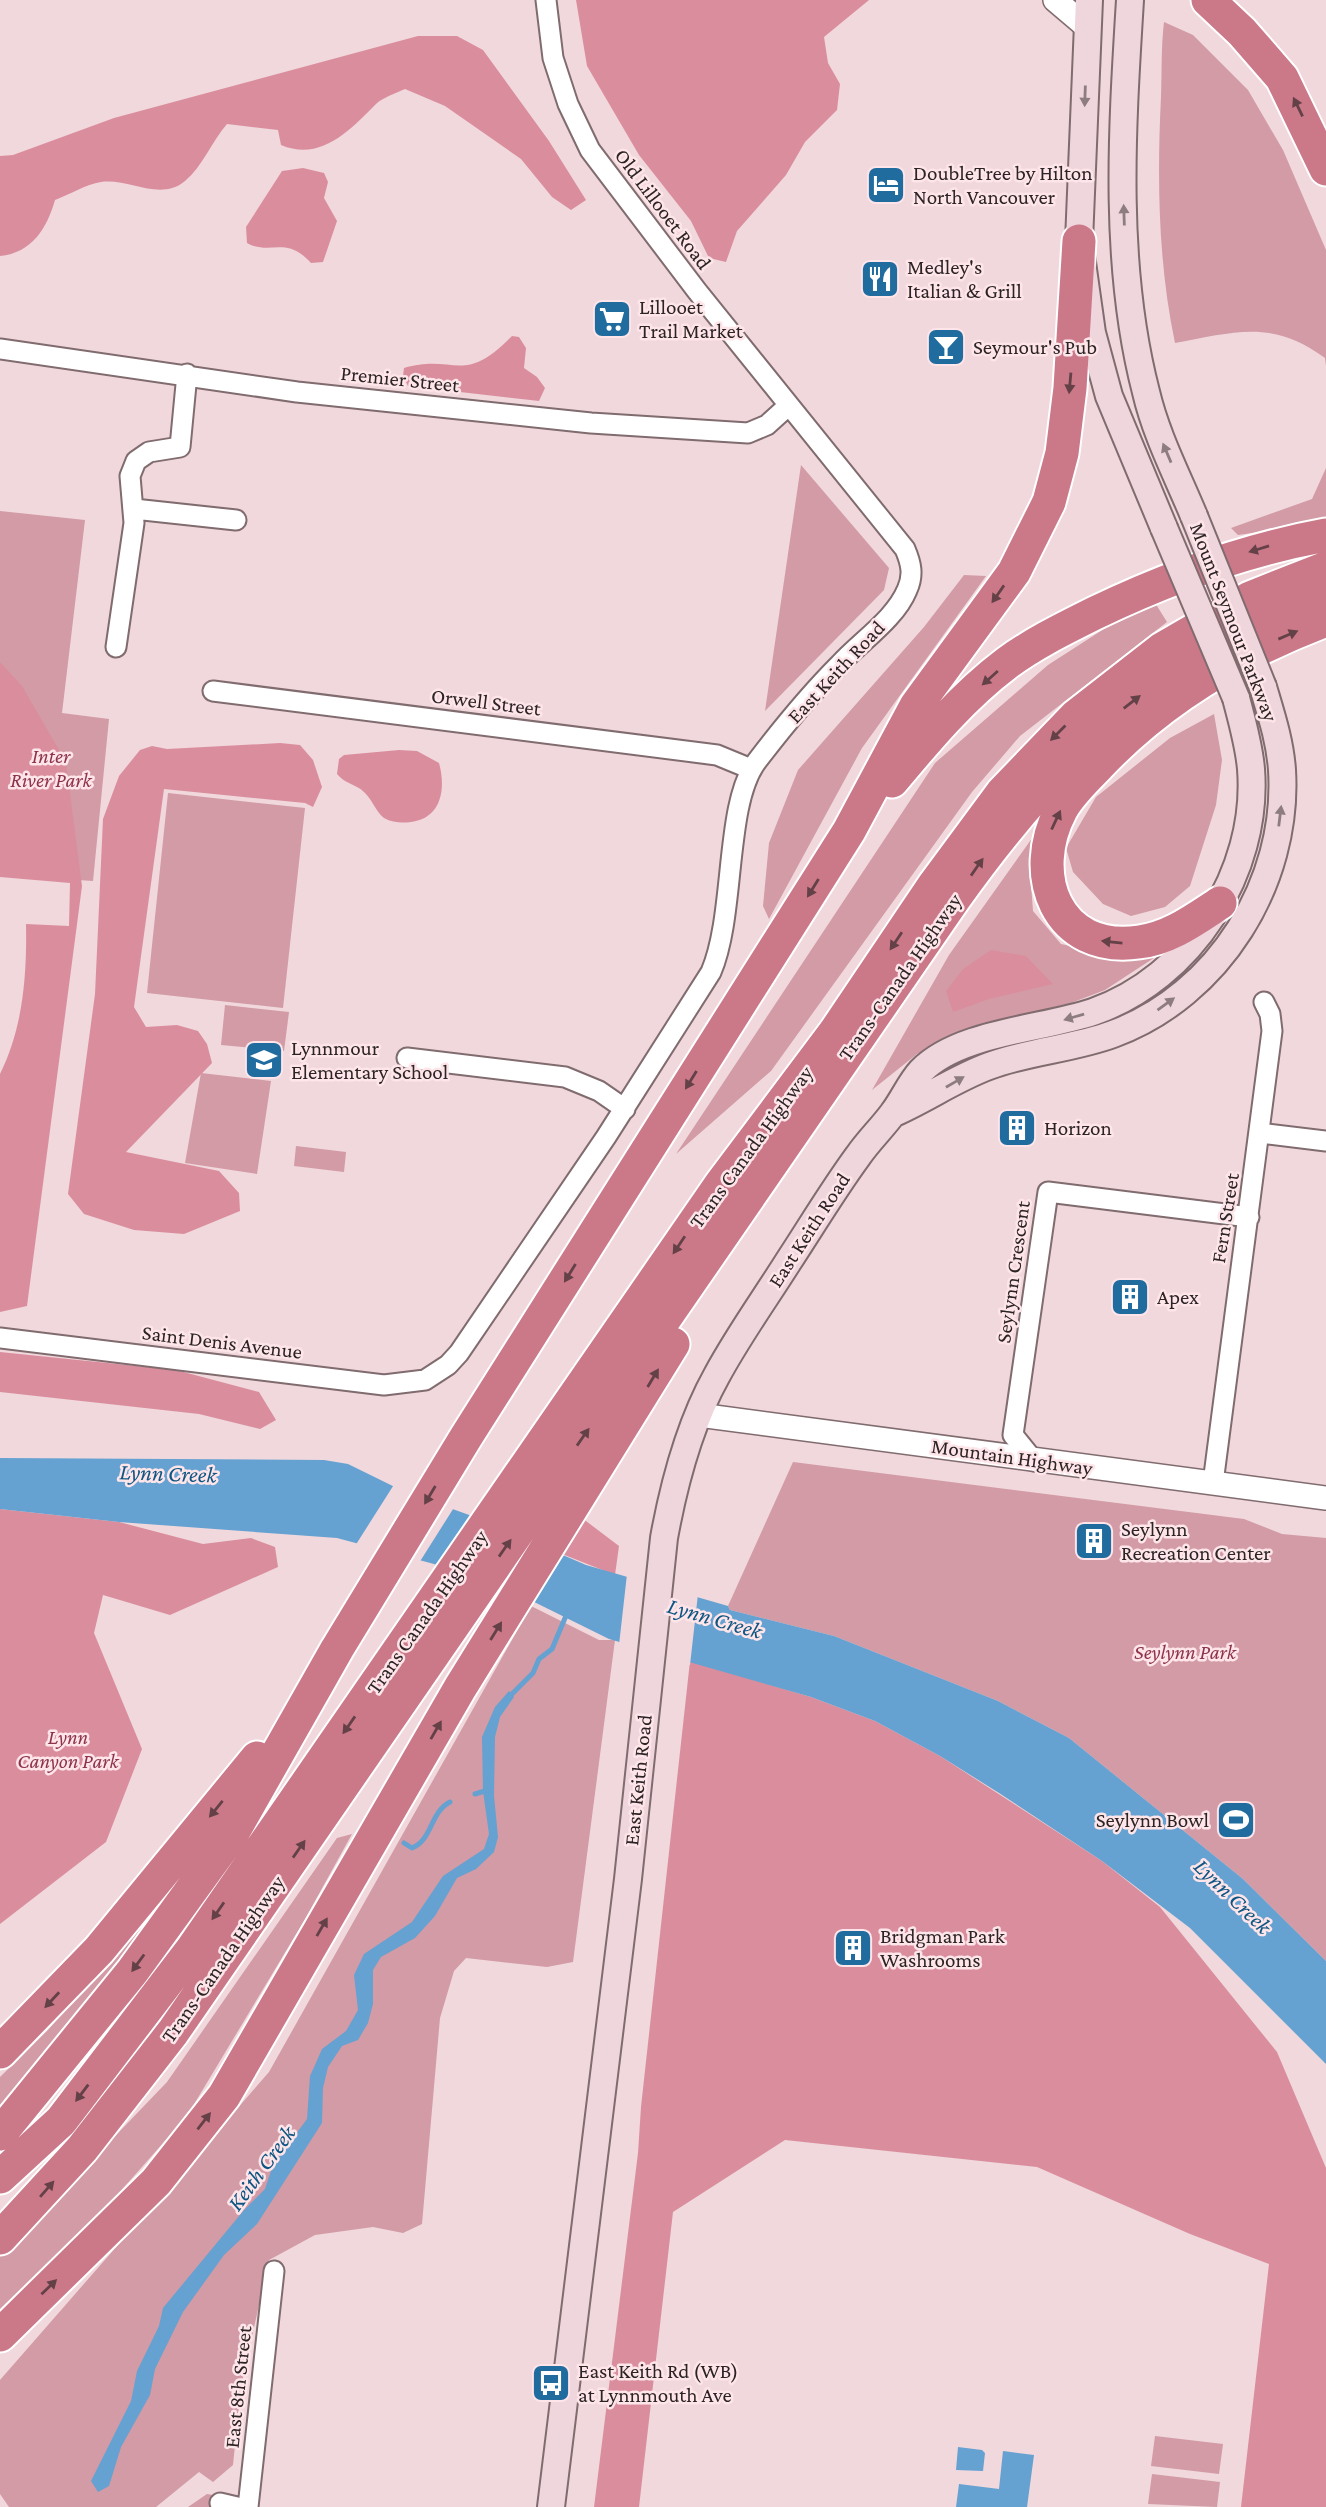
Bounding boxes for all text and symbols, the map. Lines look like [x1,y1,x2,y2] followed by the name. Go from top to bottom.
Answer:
[1080,85,1091,107] one-way arrow
[1292,97,1304,117] one-way arrow
[610,144,716,274] street label: Old Lillooet Road
[913,161,1093,209] place label: DoubleTree by Hilton North Vancouver
[865,164,907,206] hotel icon: DoubleTree by Hilton North Vancouver
[1118,203,1129,225] one-way arrow
[907,255,1022,303] place label: Medley's Italian & Grill
[859,258,901,300] restaurant icon: Medley's Italian & Grill
[639,295,744,343] place label: Lillooet Trail Market
[591,298,633,340] supermarket icon: Lillooet Trail Market
[925,326,967,368] bar icon: Seymour's Pub
[973,335,1097,359] place label: Seymour's Pub
[340,361,461,397] street label: Premier Street
[1064,372,1075,394] one-way arrow
[1161,443,1173,463] one-way arrow
[1185,519,1283,725] street label: Mount Seymour Parkway
[1249,544,1270,555] one-way arrow
[991,585,1005,603] one-way arrow
[782,616,890,728] street label: East Keith Road
[1278,629,1298,641] one-way arrow
[982,670,999,686] one-way arrow
[430,683,543,721] street label: Orwell Street
[1123,695,1141,709] one-way arrow
[1051,724,1067,741] one-way arrow
[10,744,93,792] park label: Inter River Park
[1274,805,1285,827] one-way arrow
[1050,810,1062,830] one-way arrow
[970,858,984,876] one-way arrow
[806,879,819,898] one-way arrow
[833,889,967,1065] street label: Trans-Canada Highway
[890,932,903,951] one-way arrow
[1101,936,1123,947] one-way arrow
[1157,997,1175,1011] one-way arrow
[1063,1013,1084,1023] one-way arrow
[291,1036,448,1084] place label: Lynnmour Elementary School
[243,1039,285,1081] school or university icon: Lynnmour Elementary School
[684,1061,818,1233] street label: Trans Canada Highway
[685,1071,698,1090] one-way arrow
[945,1076,964,1089] one-way arrow
[996,1107,1038,1149] building icon: Horizon
[1044,1116,1112,1140] place label: Horizon
[763,1168,855,1292] street label: East Keith Road
[1206,1170,1244,1265] street label: Fern Street
[991,1198,1035,1345] street label: Seylynn Crescent
[673,1236,686,1255] one-way arrow
[563,1263,576,1282] one-way arrow
[1109,1276,1151,1318] building icon: Apex
[1157,1285,1199,1309] place label: Apex
[141,1320,303,1364] street label: Saint Denis Avenue
[647,1368,659,1387] one-way arrow
[576,1428,590,1446] one-way arrow
[930,1434,1095,1480] street label: Mountain Highway
[119,1458,218,1488] water label: Lynn Creek
[424,1486,437,1505] one-way arrow
[1121,1517,1271,1565] place label: Seylynn Recreation Center
[1073,1520,1115,1562] building icon: Seylynn Recreation Center
[361,1525,493,1699] street label: Trans Canada Highway
[498,1539,512,1557] one-way arrow
[665,1592,766,1644] water label: Lynn Creek
[490,1621,503,1640] one-way arrow
[1134,1640,1237,1664] park label: Seylynn Park
[619,1713,657,1847] street label: East Keith Road
[342,1716,356,1734] one-way arrow
[429,1720,442,1739] one-way arrow
[17,1725,120,1773] park label: Lynn Canyon Park
[1215,1799,1257,1841] sports icon: Seylynn Bowl
[209,1800,224,1817] one-way arrow
[1096,1808,1209,1832] place label: Seylynn Bowl
[292,1840,306,1858] one-way arrow
[1189,1853,1278,1940] water label: Lynn Creek
[156,1871,290,2047] street label: Trans-Canada Highway
[211,1902,225,1920] one-way arrow
[315,1917,328,1936] one-way arrow
[880,1924,1005,1972] place label: Bridgman Park Washrooms
[832,1927,874,1969] building icon: Bridgman Park Washrooms
[131,1954,145,1972] one-way arrow
[44,1991,60,2008] one-way arrow
[75,2084,90,2102] one-way arrow
[196,2112,210,2130] one-way arrow
[222,2120,301,2216] water label: Keith Creek
[39,2180,54,2197] one-way arrow
[41,2279,57,2295] one-way arrow
[220,2324,256,2449] street label: East 8th Street
[578,2359,738,2407] place label: East Keith Rd (WB) at Lynnmouth Ave
[530,2362,572,2404] bus stop icon: East Keith Rd (WB) at Lynnmouth Ave

